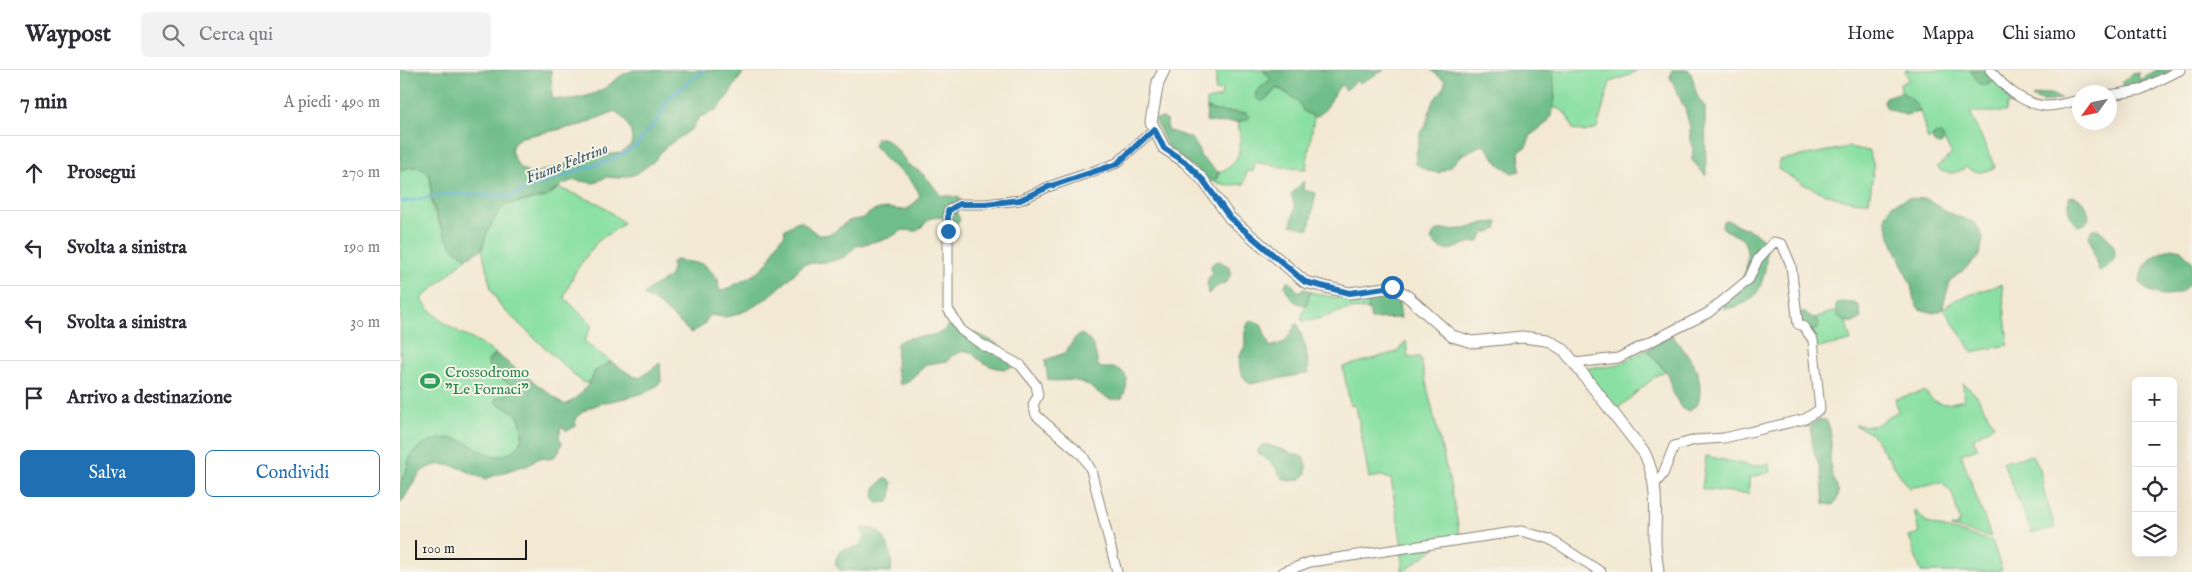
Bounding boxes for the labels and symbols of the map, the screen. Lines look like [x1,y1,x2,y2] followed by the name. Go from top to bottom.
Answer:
[2072,85,2117,130] north arrow
[523,139,611,189] water label: Fiume Feltrino
[937,220,960,243] route end
[1381,276,1404,299] route start
[445,363,529,399] place label: Crossodromo "Le Fornaci"
[419,370,441,392] sports icon: Crossodromo "Le Fornaci"
[415,537,528,560] scale bar

